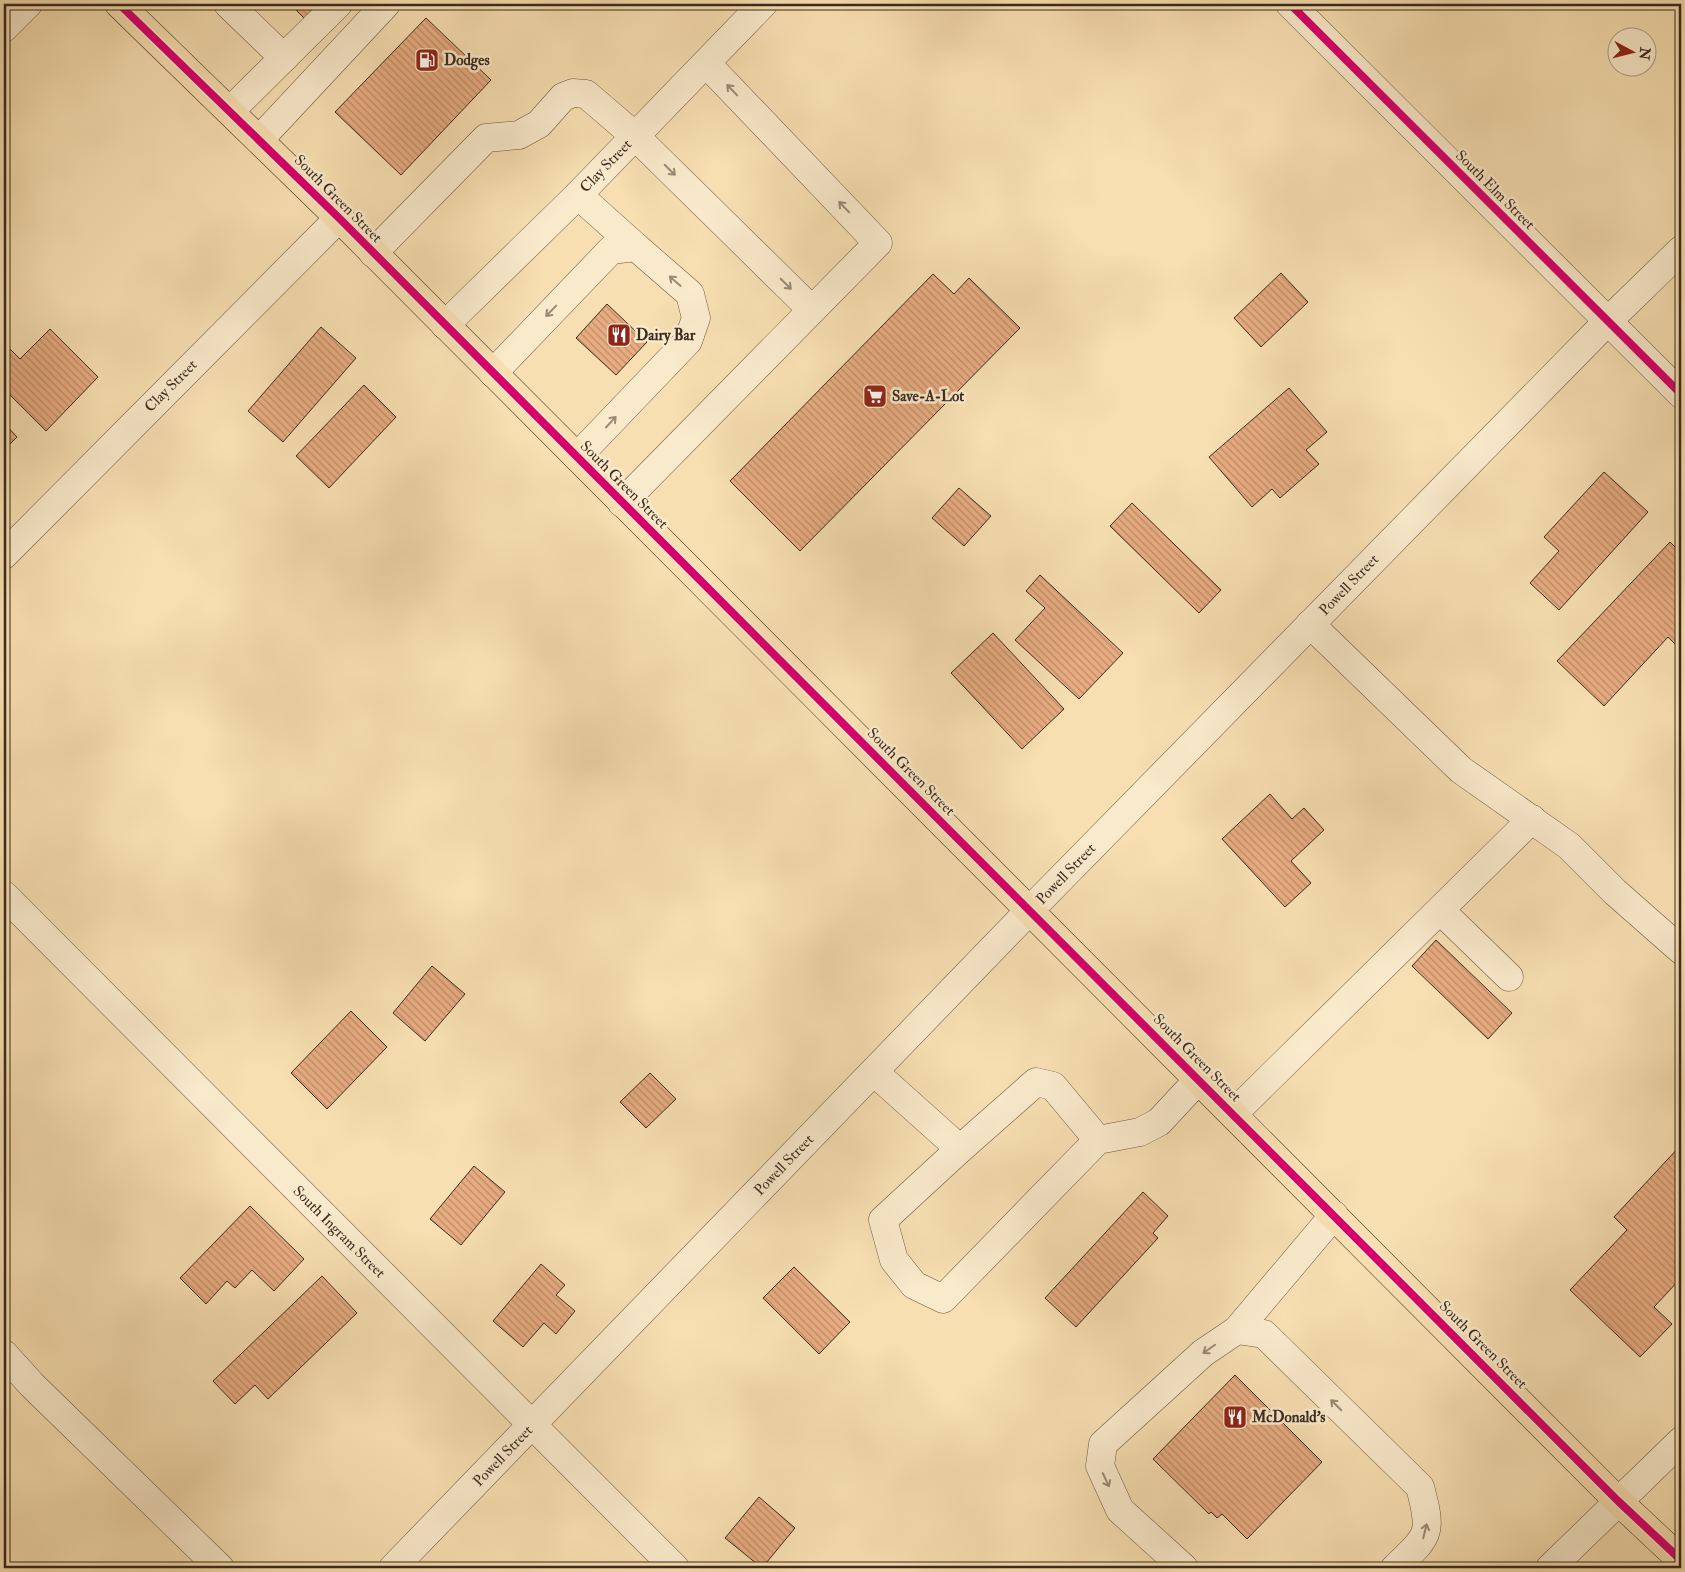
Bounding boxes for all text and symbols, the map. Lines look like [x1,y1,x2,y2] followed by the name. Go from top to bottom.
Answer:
[1608,28,1658,78] north arrow
[1635,45,1654,61] text: N
[414,47,440,73] fuel station icon: Dodges
[444,51,490,71] place label: Dodges
[726,84,738,96] one-way arrow
[576,135,636,197] street label: Clay Street
[1451,146,1539,234] street label: South Elm Street
[290,151,386,247] street label: South Green Street
[664,164,676,176] one-way arrow
[838,201,850,214] one-way arrow
[669,276,682,287] one-way arrow
[779,278,791,290] one-way arrow
[545,305,557,317] one-way arrow
[606,322,632,348] restaurant icon: Dairy Bar
[636,326,696,346] place label: Dairy Bar
[141,356,201,416] street label: Clay Street
[862,383,888,409] supermarket icon: Save-A-Lot
[892,387,964,406] place label: Save-A-Lot
[605,416,617,428] one-way arrow
[576,437,672,533] street label: South Green Street
[1315,550,1383,620] street label: Powell Street
[863,724,959,820] street label: South Green Street
[1032,839,1100,909] street label: Powell Street
[1149,1010,1245,1106] street label: South Green Street
[750,1130,818,1200] street label: Powell Street
[289,1182,389,1282] street label: South Ingram Street
[1435,1297,1531,1393] street label: South Green Street
[1202,1344,1216,1354] one-way arrow
[1330,1399,1343,1411] one-way arrow
[1222,1404,1248,1430] restaurant icon: McDonald's
[1251,1408,1325,1427] place label: McDonald's
[469,1421,537,1491] street label: Powell Street
[1102,1472,1111,1487] one-way arrow
[1421,1524,1430,1540] one-way arrow

